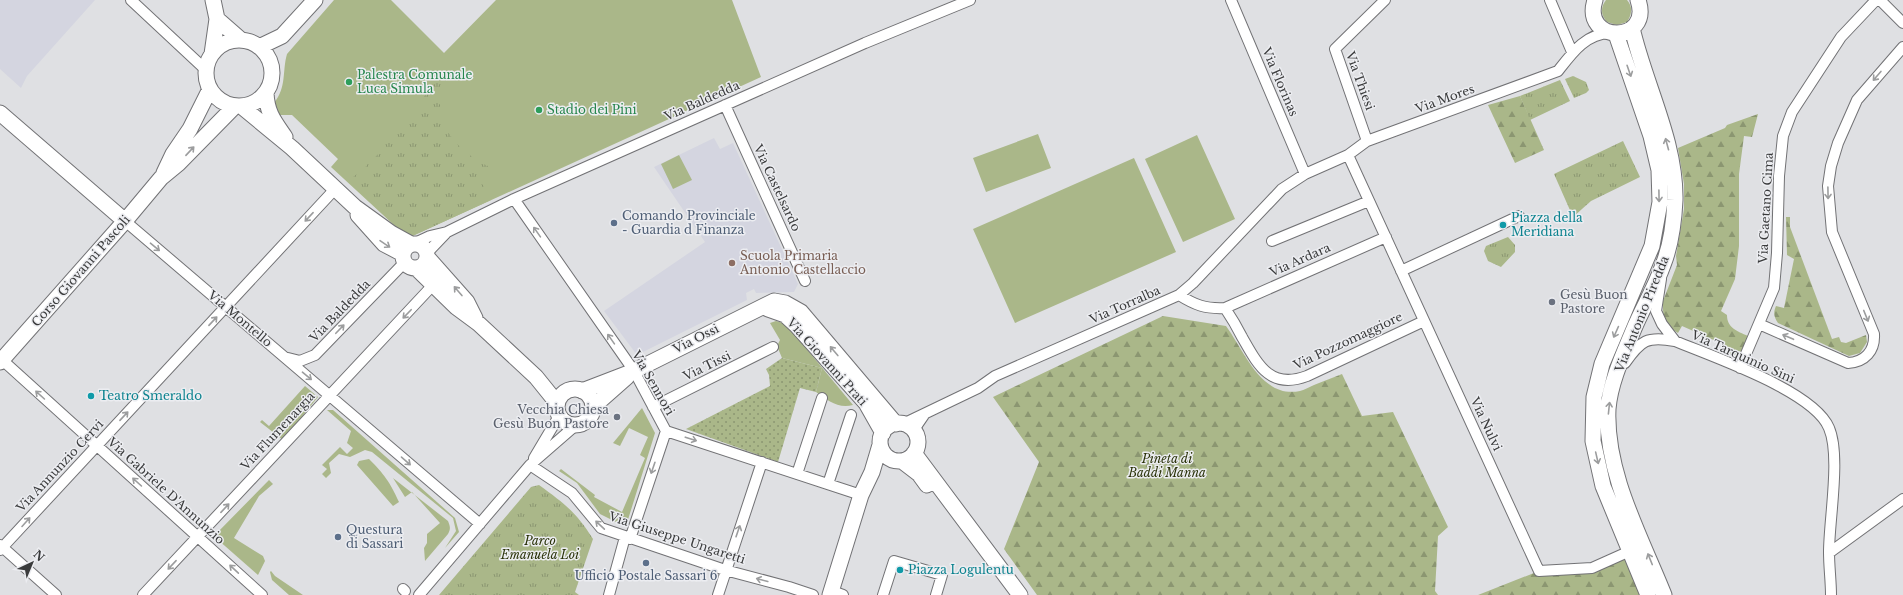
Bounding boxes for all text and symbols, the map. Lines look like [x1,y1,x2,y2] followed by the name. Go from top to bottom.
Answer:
[1259,44,1302,118] street label: Via Florinas
[1343,48,1378,112] street label: Via Thiesi
[1625,64,1633,76] one-way arrow
[357,67,472,96] place label: Palestra Comunale Luca Simula
[1873,71,1882,81] one-way arrow
[344,77,354,87] marker: Palestra Comunale Luca Simula
[661,77,742,124] street label: Via Baldedda
[1412,81,1476,117] street label: Via Mores
[547,102,637,117] place label: Stadio dei Pini
[534,105,544,115] marker: Stadio dei Pini
[1663,138,1671,151] one-way arrow
[750,141,804,234] street label: Via Castelsardo
[185,146,195,156] one-way arrow
[1755,152,1776,265] street label: Via Gaetano Cima
[1825,186,1832,199] one-way arrow
[1656,189,1663,202] one-way arrow
[622,208,756,237] place label: Comando Provinciale - Guardia d Finanza
[1511,210,1583,239] place label: Piazza della Meridiana
[28,212,133,329] street label: Corso Giovanni Pascoli
[305,212,314,222] one-way arrow
[609,218,619,228] marker: Comando Provinciale - Guardia d Finanza
[1498,220,1508,230] marker: Piazza della Meridiana
[533,227,541,238] one-way arrow
[1266,239,1333,280] street label: Via Ardara
[380,240,391,248] one-way arrow
[150,242,161,251] one-way arrow
[739,248,866,277] place label: Scuola Primaria Antonio Castellaccio
[1611,253,1672,375] street label: Via Antonio Piredda
[727,258,737,268] marker: Scuola Primaria Antonio Castellaccio
[305,276,373,346] street label: Via Baldedda
[1086,282,1163,327] street label: Via Torralba
[453,286,462,297] one-way arrow
[204,287,276,350] street label: Via Montello
[1560,287,1628,316] place label: Gesù Buon Pastore
[1547,297,1557,307] marker: Gesù Buon Pastore
[402,309,412,319] one-way arrow
[1290,309,1405,373] street label: Via Pozzomaggiore
[1863,310,1871,322] one-way arrow
[783,314,871,409] street label: Via Giovanni Prati
[208,316,218,326] one-way arrow
[669,321,721,357] street label: Via Ossi
[335,324,345,334] one-way arrow
[1612,326,1619,338] one-way arrow
[1688,327,1797,386] street label: Via Tarquinio Sini
[1782,333,1794,340] one-way arrow
[607,334,615,345] one-way arrow
[830,346,839,357] one-way arrow
[628,347,678,418] street label: Via Sennori
[680,348,733,384] street label: Via Tissi
[302,372,313,381] one-way arrow
[99,388,202,403] place label: Teatro Smeraldo
[237,388,318,474] street label: Via Flumenargia
[35,390,46,399] one-way arrow
[86,391,96,401] marker: Teatro Smeraldo
[1467,394,1505,453] street label: Via Nulvi
[493,402,609,431] place label: Vecchia Chiesa Gesù Buon Pastore
[1606,402,1613,415] one-way arrow
[119,411,129,421] one-way arrow
[612,412,622,422] marker: Vecchia Chiesa Gesù Buon Pastore
[12,416,106,516] street label: Via Annunzio Cervi
[104,433,228,547] street label: Via Gabriele D'Annunzio
[685,436,697,444] one-way arrow
[1127,451,1206,480] park label: Pineta di Baddi Manna
[1594,451,1602,464] one-way arrow
[401,456,411,466] one-way arrow
[649,462,657,474] one-way arrow
[132,477,142,486] one-way arrow
[220,503,230,513] one-way arrow
[606,508,747,567] street label: Via Giuseppe Ungaretti
[22,516,31,527] one-way arrow
[595,520,605,530] one-way arrow
[346,522,403,551] place label: Questura di Sassari
[735,526,743,538] one-way arrow
[333,532,343,542] marker: Questura di Sassari
[500,533,580,562] park label: Parco Emanuela Loi
[12,543,52,583] north arrow
[30,547,48,565] text: N
[1645,553,1653,565] one-way arrow
[641,558,651,568] marker: Ufficio Postale Sassari 6
[167,560,177,570] one-way arrow
[908,562,1014,577] place label: Piazza Logulentu
[228,564,239,573] one-way arrow
[895,565,905,575] marker: Piazza Logulentu
[574,568,718,583] place label: Ufficio Postale Sassari 6
[756,575,769,583] one-way arrow

